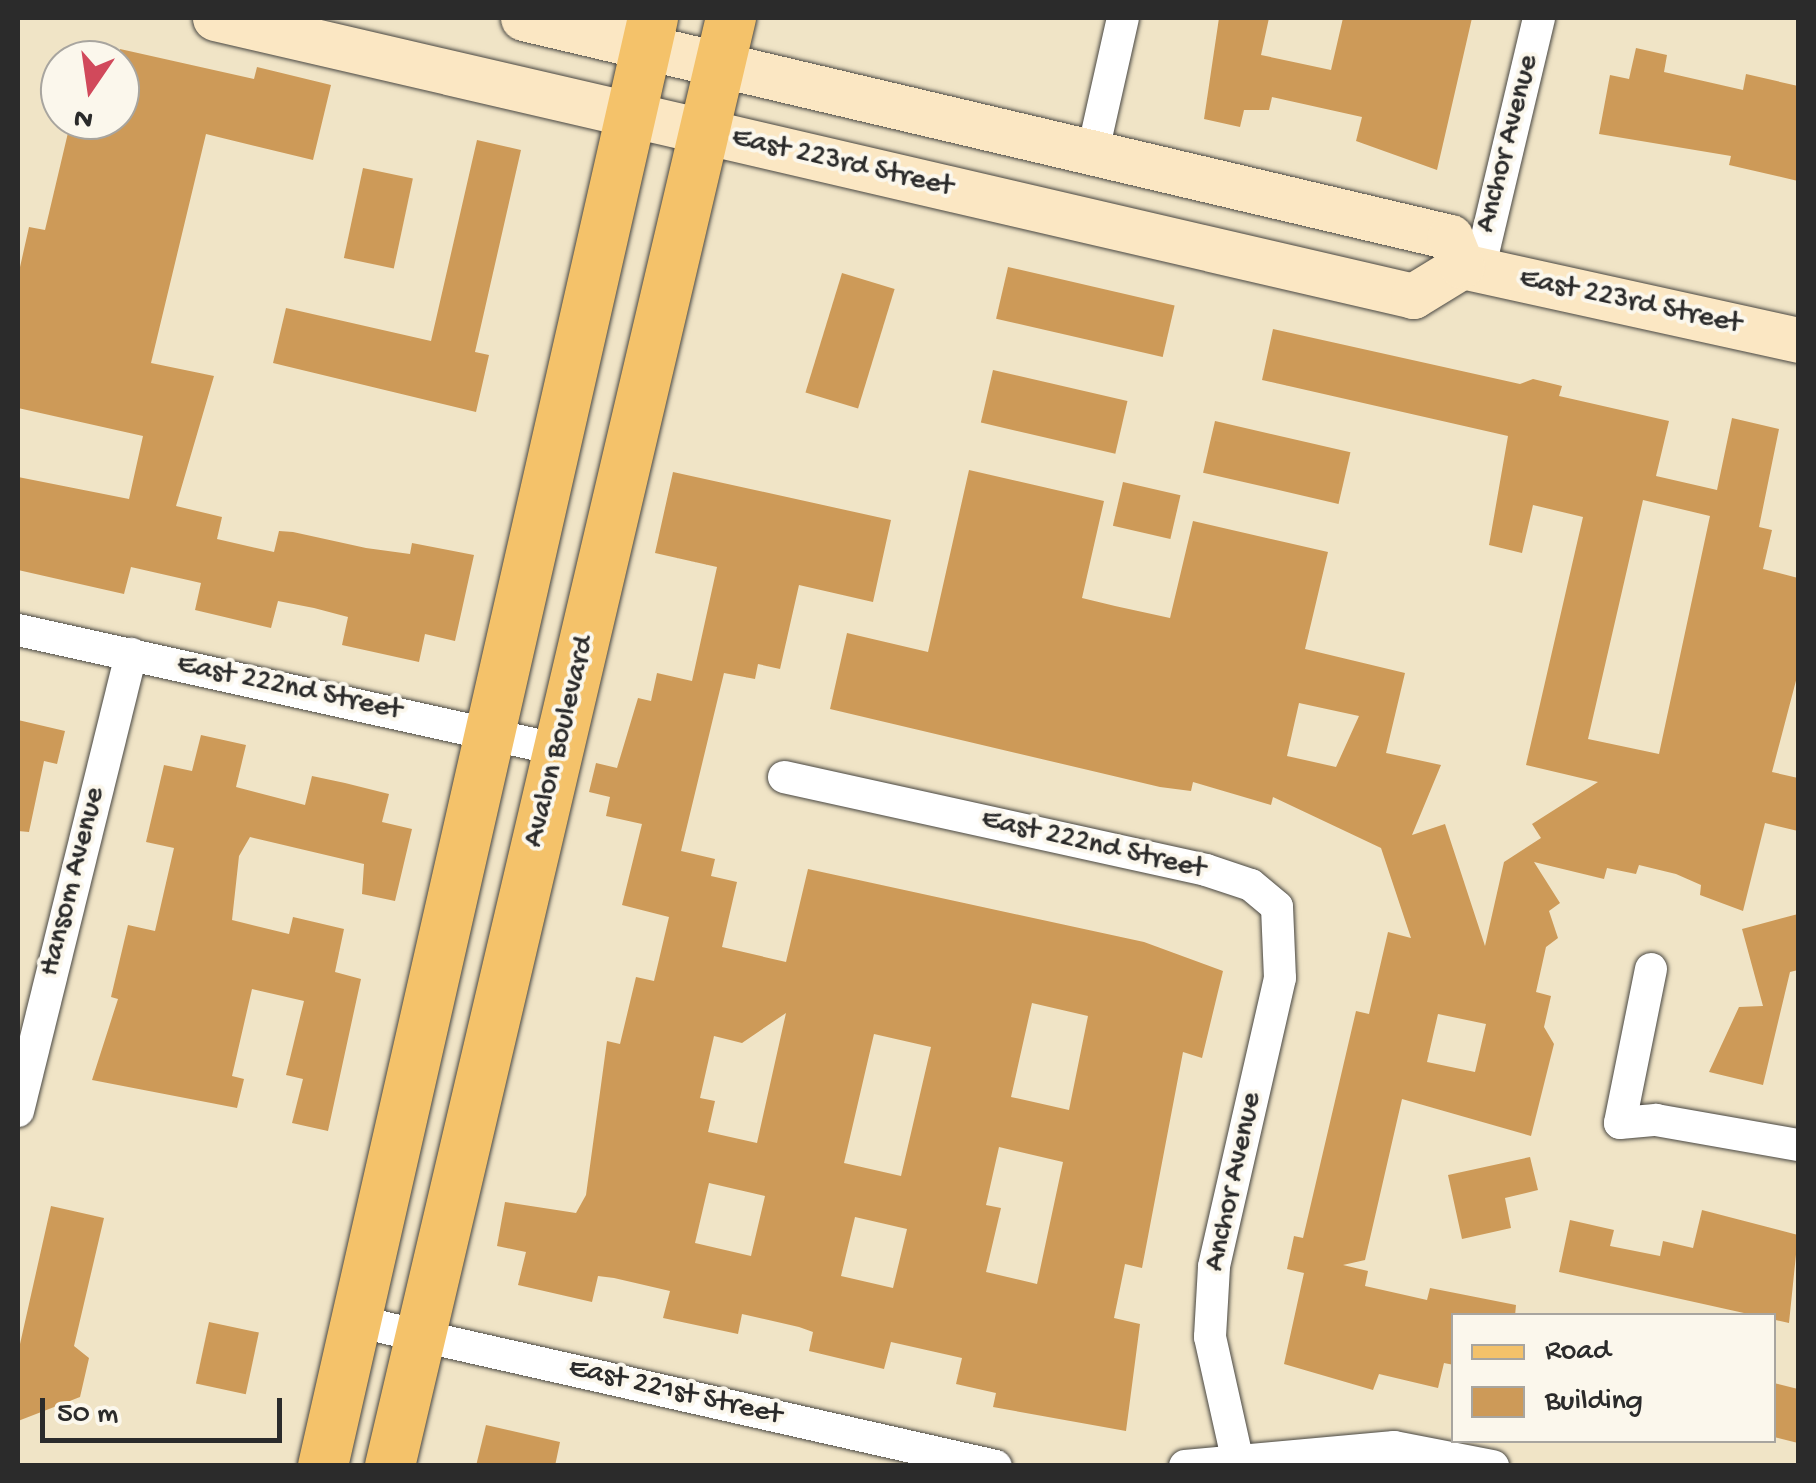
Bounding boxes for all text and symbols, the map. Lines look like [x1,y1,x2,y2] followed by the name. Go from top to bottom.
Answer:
[40,40,140,140] north arrow
[1470,51,1548,237] street label: Anchor Avenue
[71,100,96,136] text: N
[728,121,956,207] street label: East 223rd Street
[1516,262,1744,344] street label: East 223rd Street
[517,633,605,851] street label: Avalon Boulevard
[173,648,405,730] street label: East 222nd Street
[33,784,115,980] street label: Hansom Avenue
[977,803,1209,889] street label: East 222nd Street
[1198,1089,1272,1275] street label: Anchor Avenue
[1451,1313,1776,1443] legend
[1545,1335,1611,1370] text: Road
[565,1351,785,1435] street label: East 221st Street
[45,1378,288,1440] scale bar
[1545,1385,1643,1420] text: Building
[57,1398,118,1433] text: 50 m

